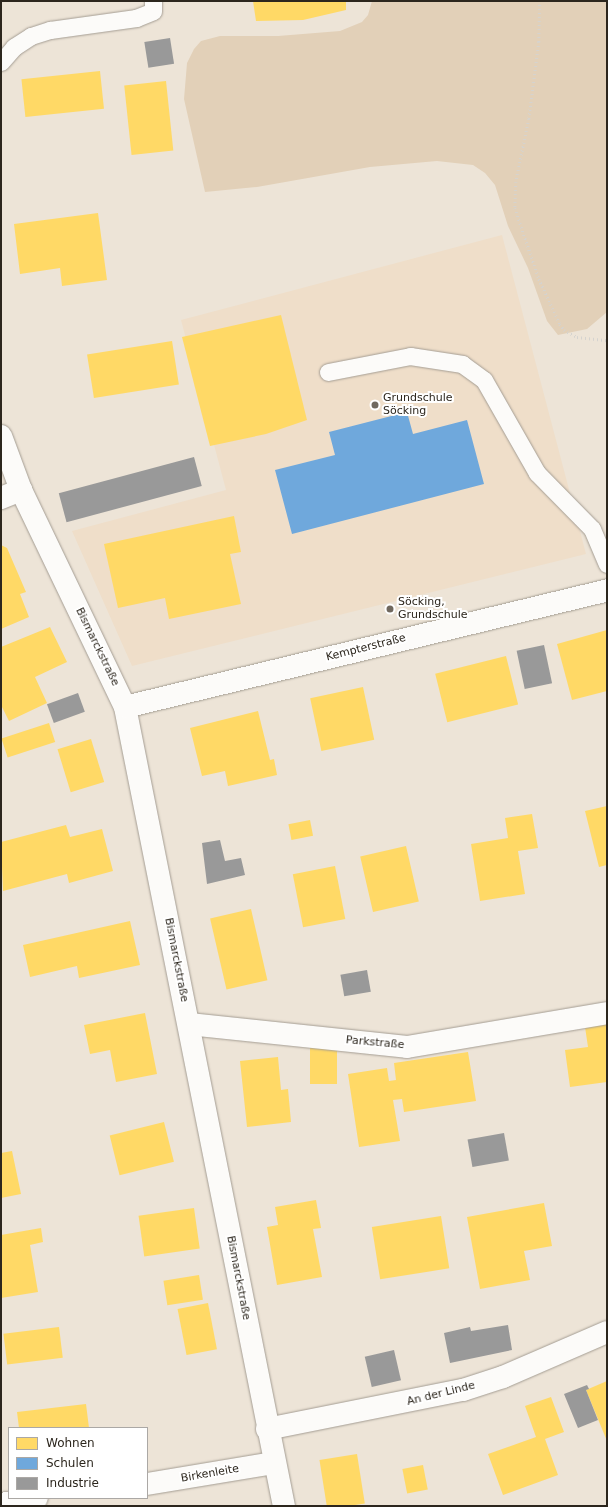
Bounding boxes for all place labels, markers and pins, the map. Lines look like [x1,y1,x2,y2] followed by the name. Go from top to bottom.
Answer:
[383,392,453,418] place label: Grundschule Söcking
[370,400,380,410] marker: Grundschule Söcking
[398,596,468,622] place label: Söcking, Grundschule
[385,604,395,614] marker: Söcking, Grundschule

